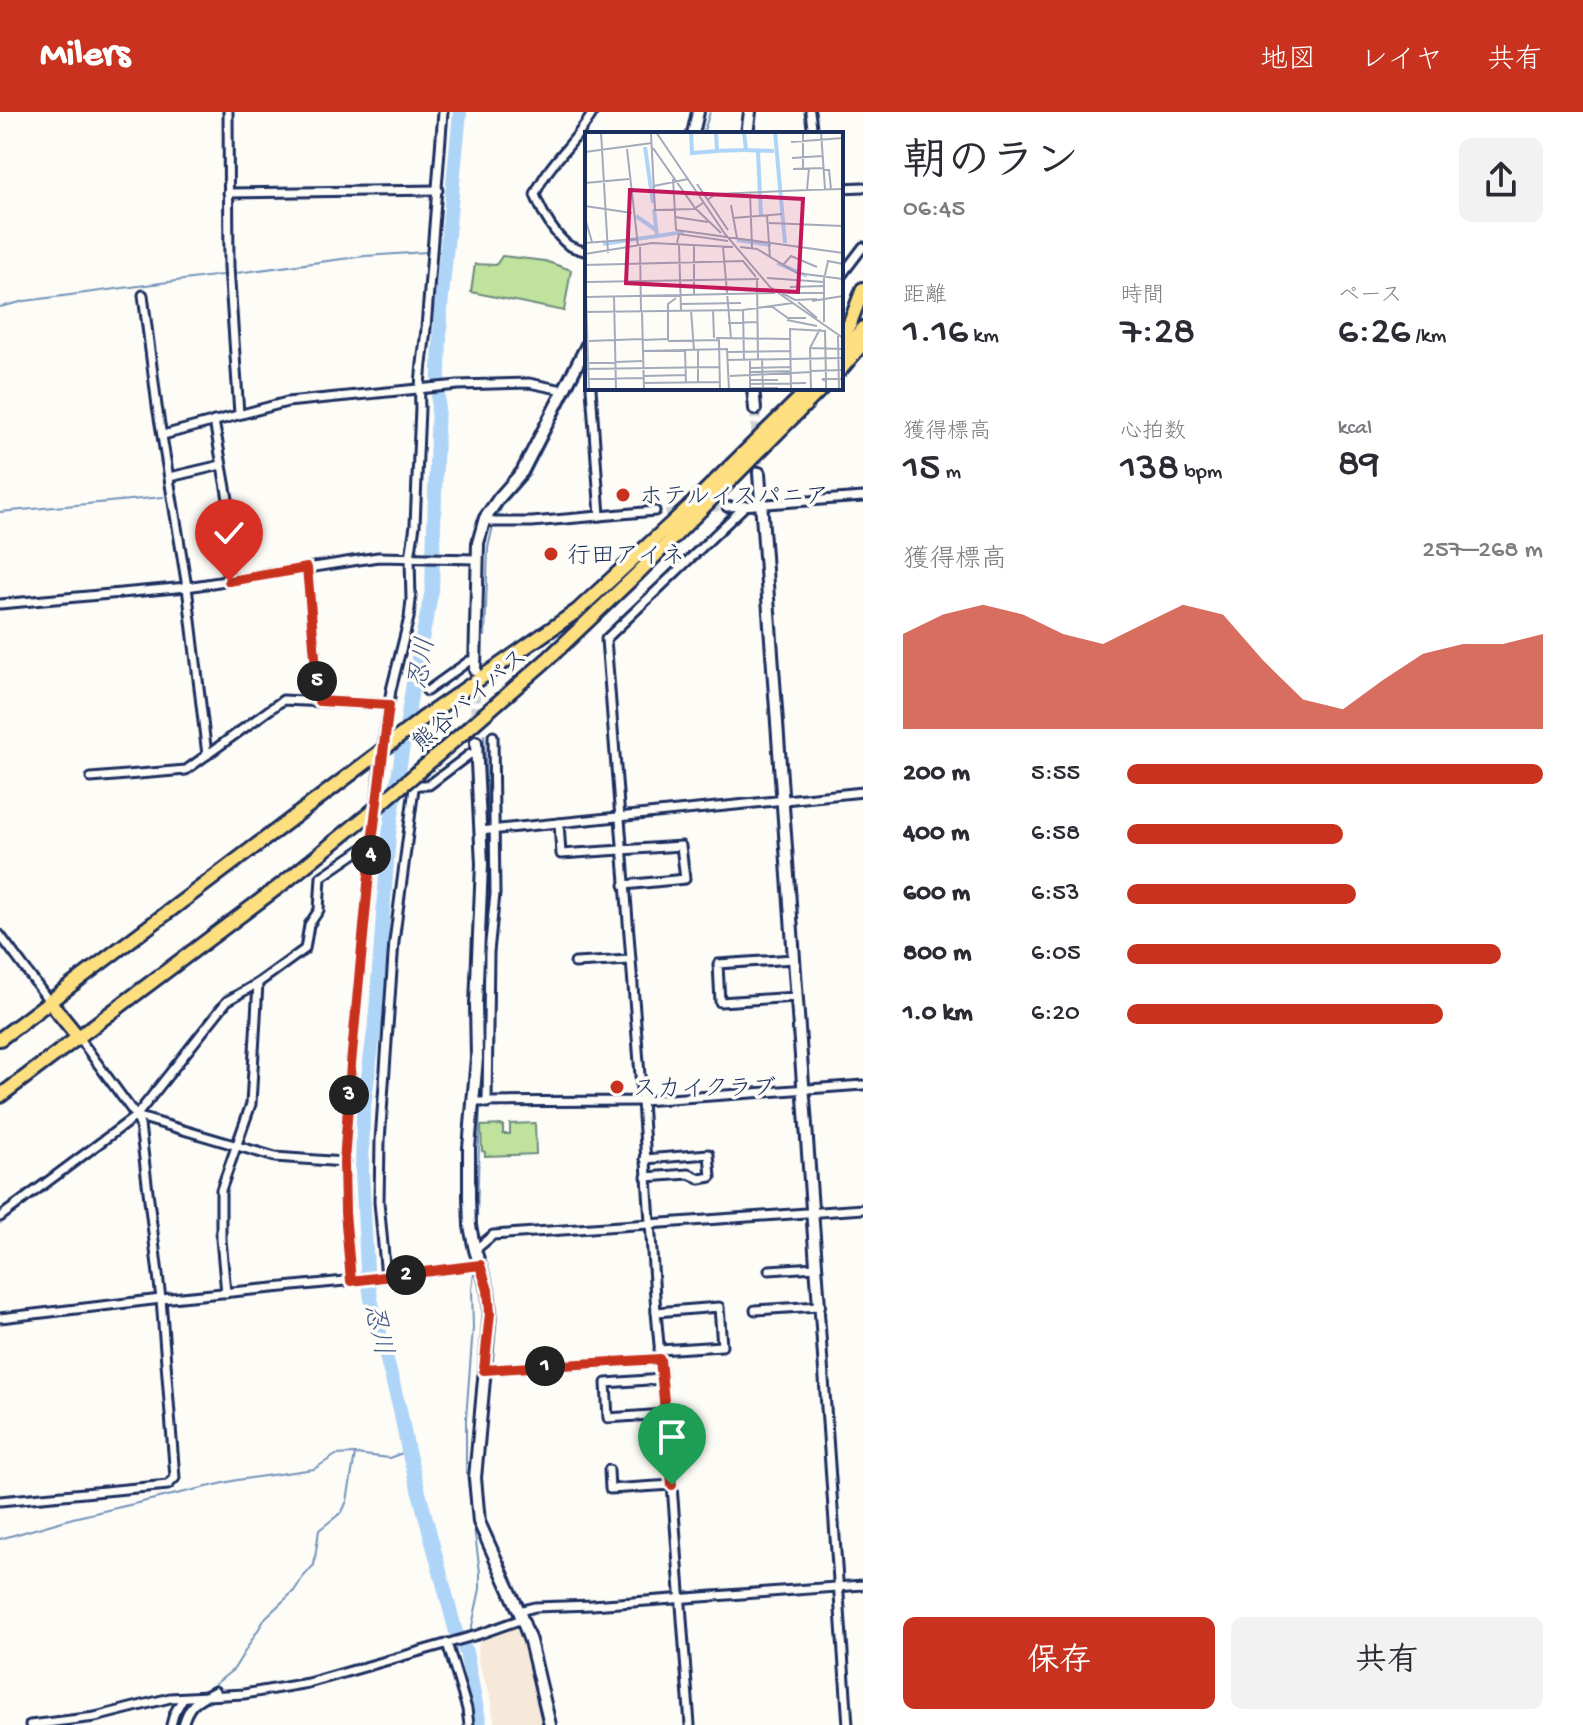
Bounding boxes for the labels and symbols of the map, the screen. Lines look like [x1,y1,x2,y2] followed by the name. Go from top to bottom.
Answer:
[585,132,843,390] inset map
[639,484,829,513] place label: ホテルイスパニア
[614,486,632,504] marker: ホテルイスパニア
[195,499,263,581] pin
[567,543,686,572] place label: 行田アイネ
[542,545,560,563] marker: 行田アイネ
[405,635,444,692] water label: 忍川
[407,643,535,760] street label: 熊谷バイパス
[297,661,337,701] pin: 5
[351,835,391,875] pin: 4
[329,1075,369,1115] pin: 3
[633,1076,776,1105] place label: スカイクラブ
[608,1078,626,1096] marker: スカイクラブ
[386,1255,426,1295] pin: 2
[355,1301,397,1359] water label: 忍川
[525,1346,565,1386] pin: 1
[638,1403,706,1485] pin

